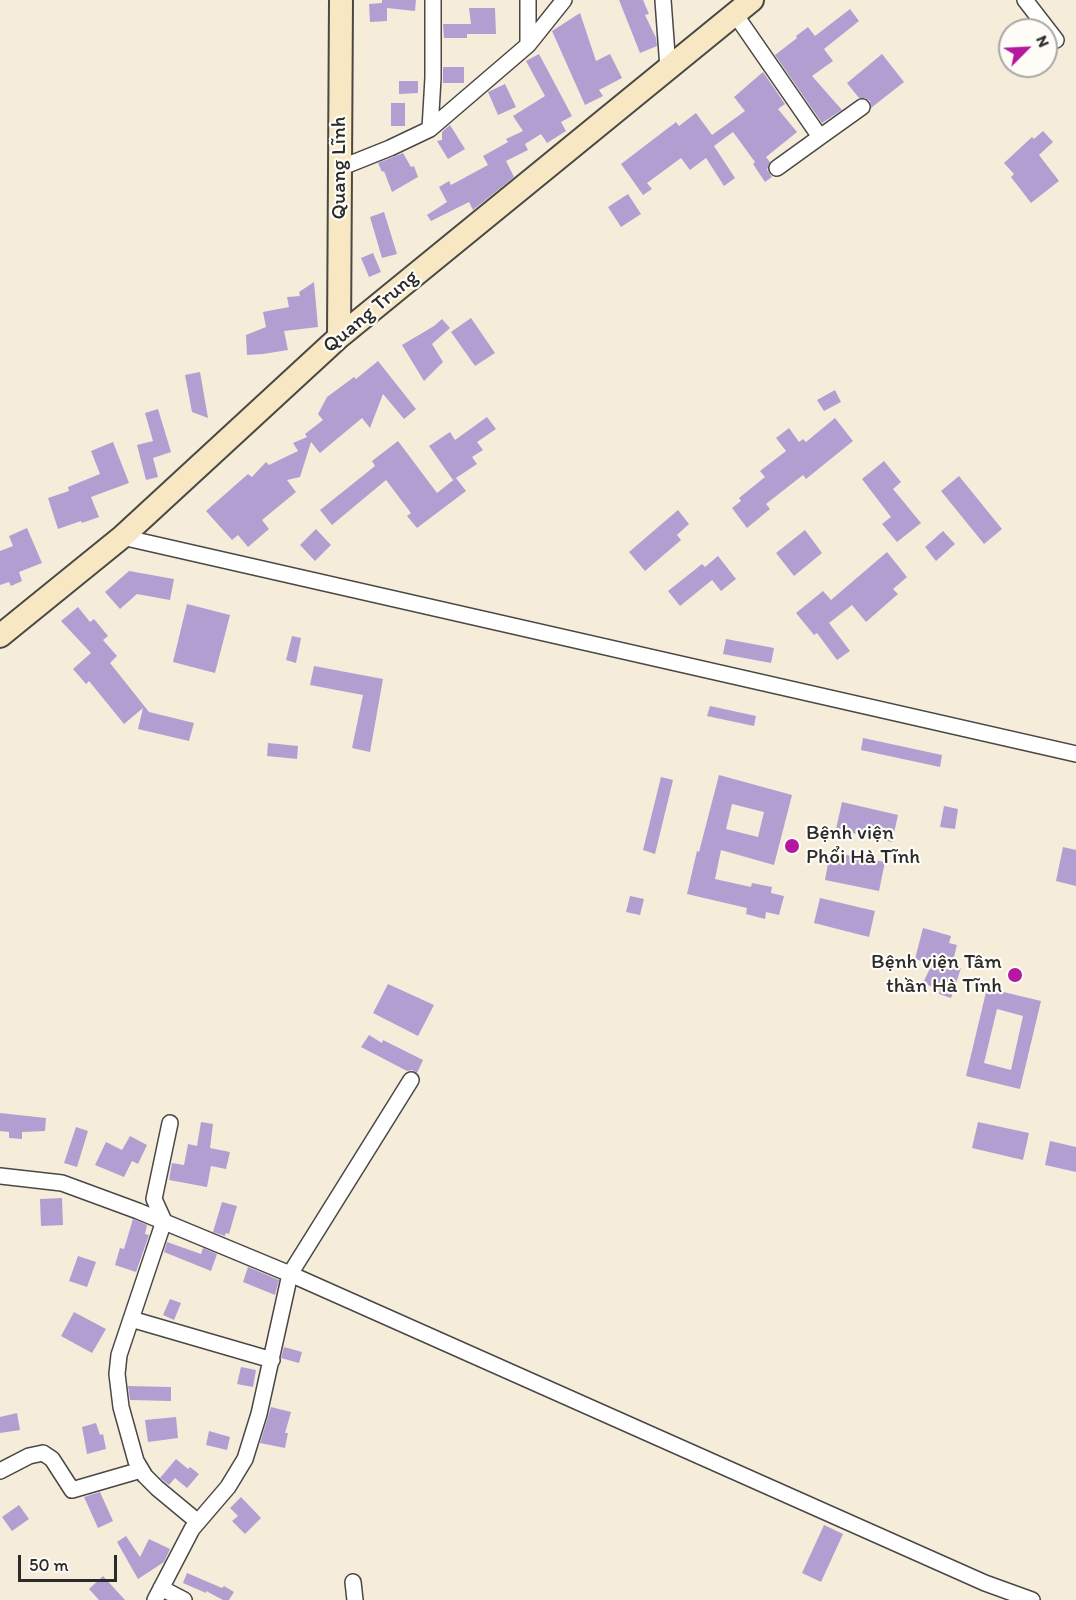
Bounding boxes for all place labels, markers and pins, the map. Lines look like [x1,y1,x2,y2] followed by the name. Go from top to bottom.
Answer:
[806,821,920,871] place label: Bệnh viện Phổi Hà Tĩnh
[783,837,801,855] marker: Bệnh viện Phổi Hà Tĩnh
[871,950,1002,1000] place label: Bệnh viện Tâm thần Hà Tĩnh
[1006,966,1024,984] marker: Bệnh viện Tâm thần Hà Tĩnh

